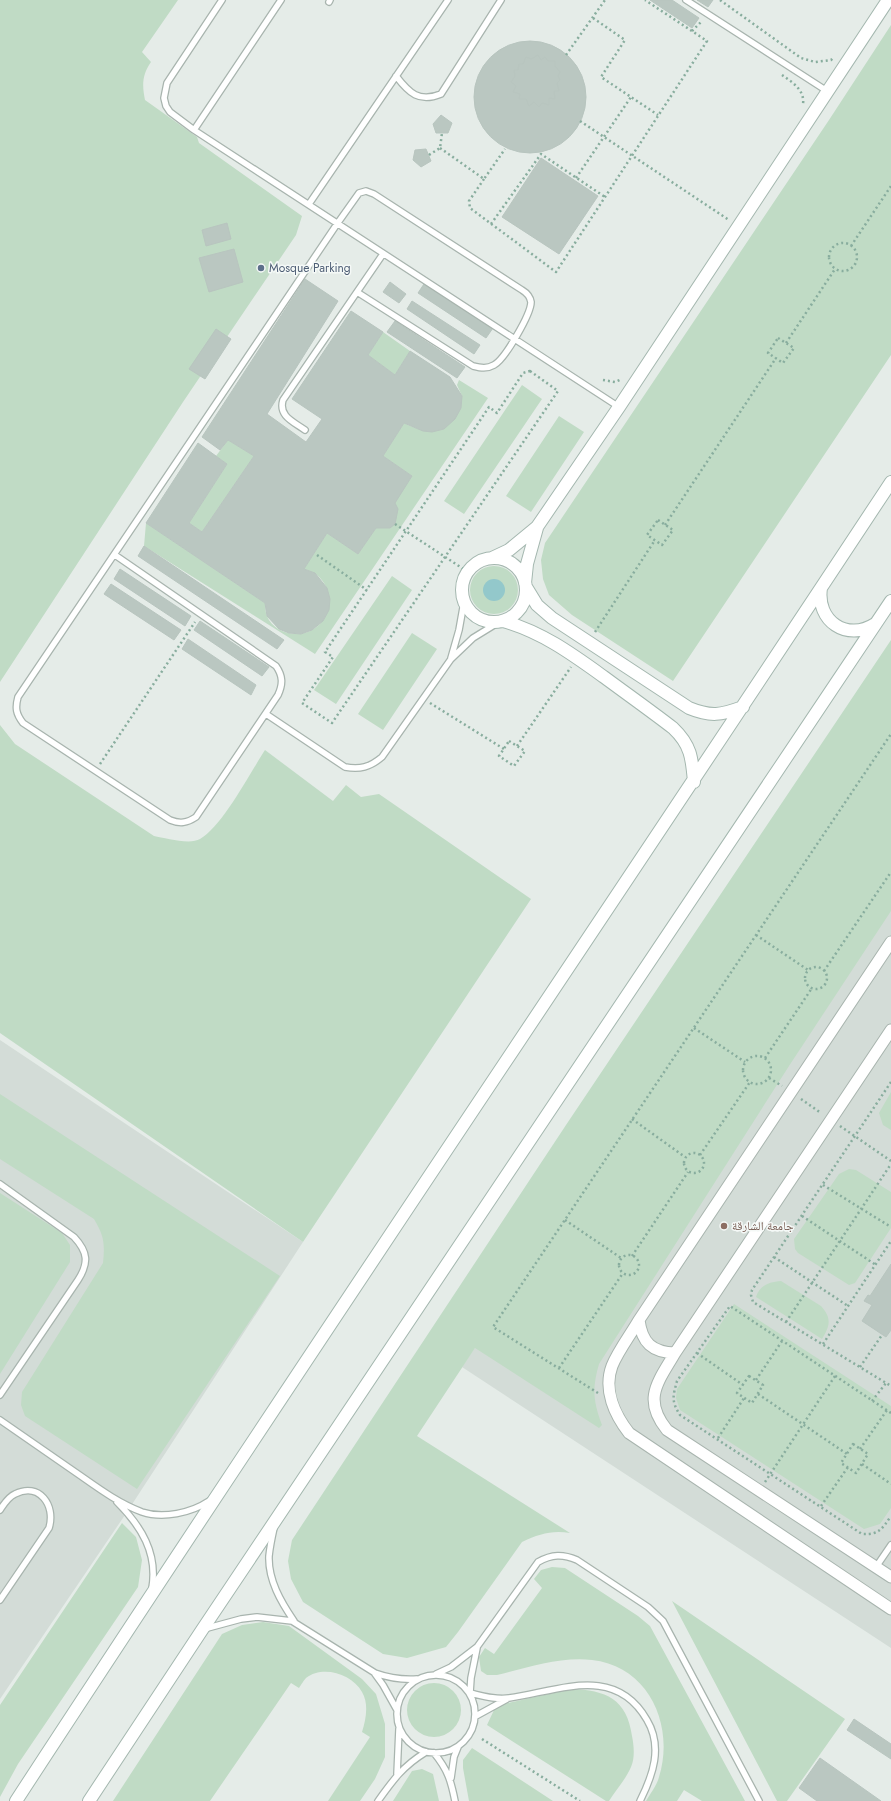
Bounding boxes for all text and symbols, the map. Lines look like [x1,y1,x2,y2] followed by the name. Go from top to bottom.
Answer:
[269,259,351,277] place label: Mosque Parking
[256,263,266,273] marker: Mosque Parking
[732,1217,794,1235] place label: جامعة الشارقة
[719,1221,729,1231] marker: جامعة الشارقة

